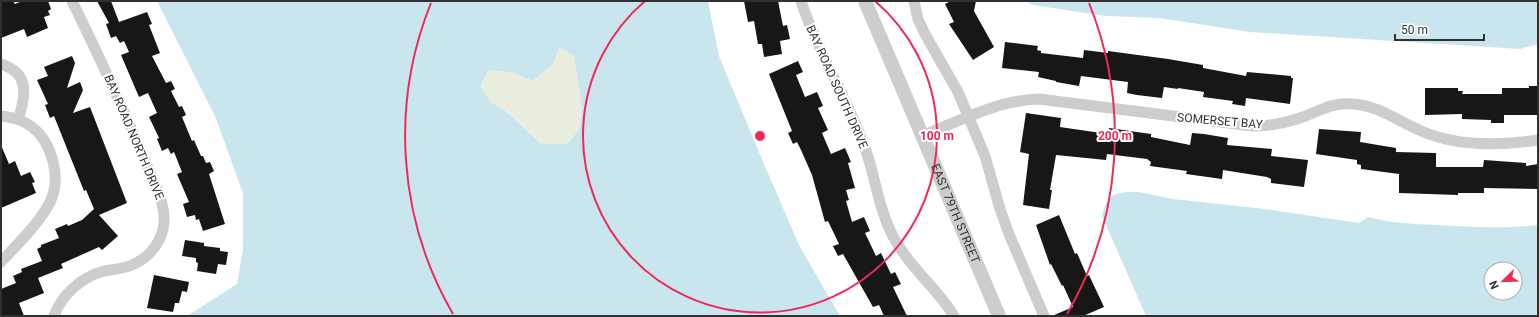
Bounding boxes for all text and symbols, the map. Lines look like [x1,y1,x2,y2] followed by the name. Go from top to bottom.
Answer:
[1395,16,1484,42] scale bar
[803,23,871,151] street label: BAY ROAD SOUTH DRIVE
[1401,23,1428,37] text: 50 m
[101,72,167,202] street label: BAY ROAD NORTH DRIVE
[1177,110,1264,132] street label: SOMERSET BAY
[753,129,767,143] centre of rings
[920,129,954,143] text: 100 m
[1098,129,1132,143] text: 200 m
[928,162,983,265] street label: EAST 79TH STREET
[1483,261,1523,301] north arrow
[1487,278,1502,291] text: N

